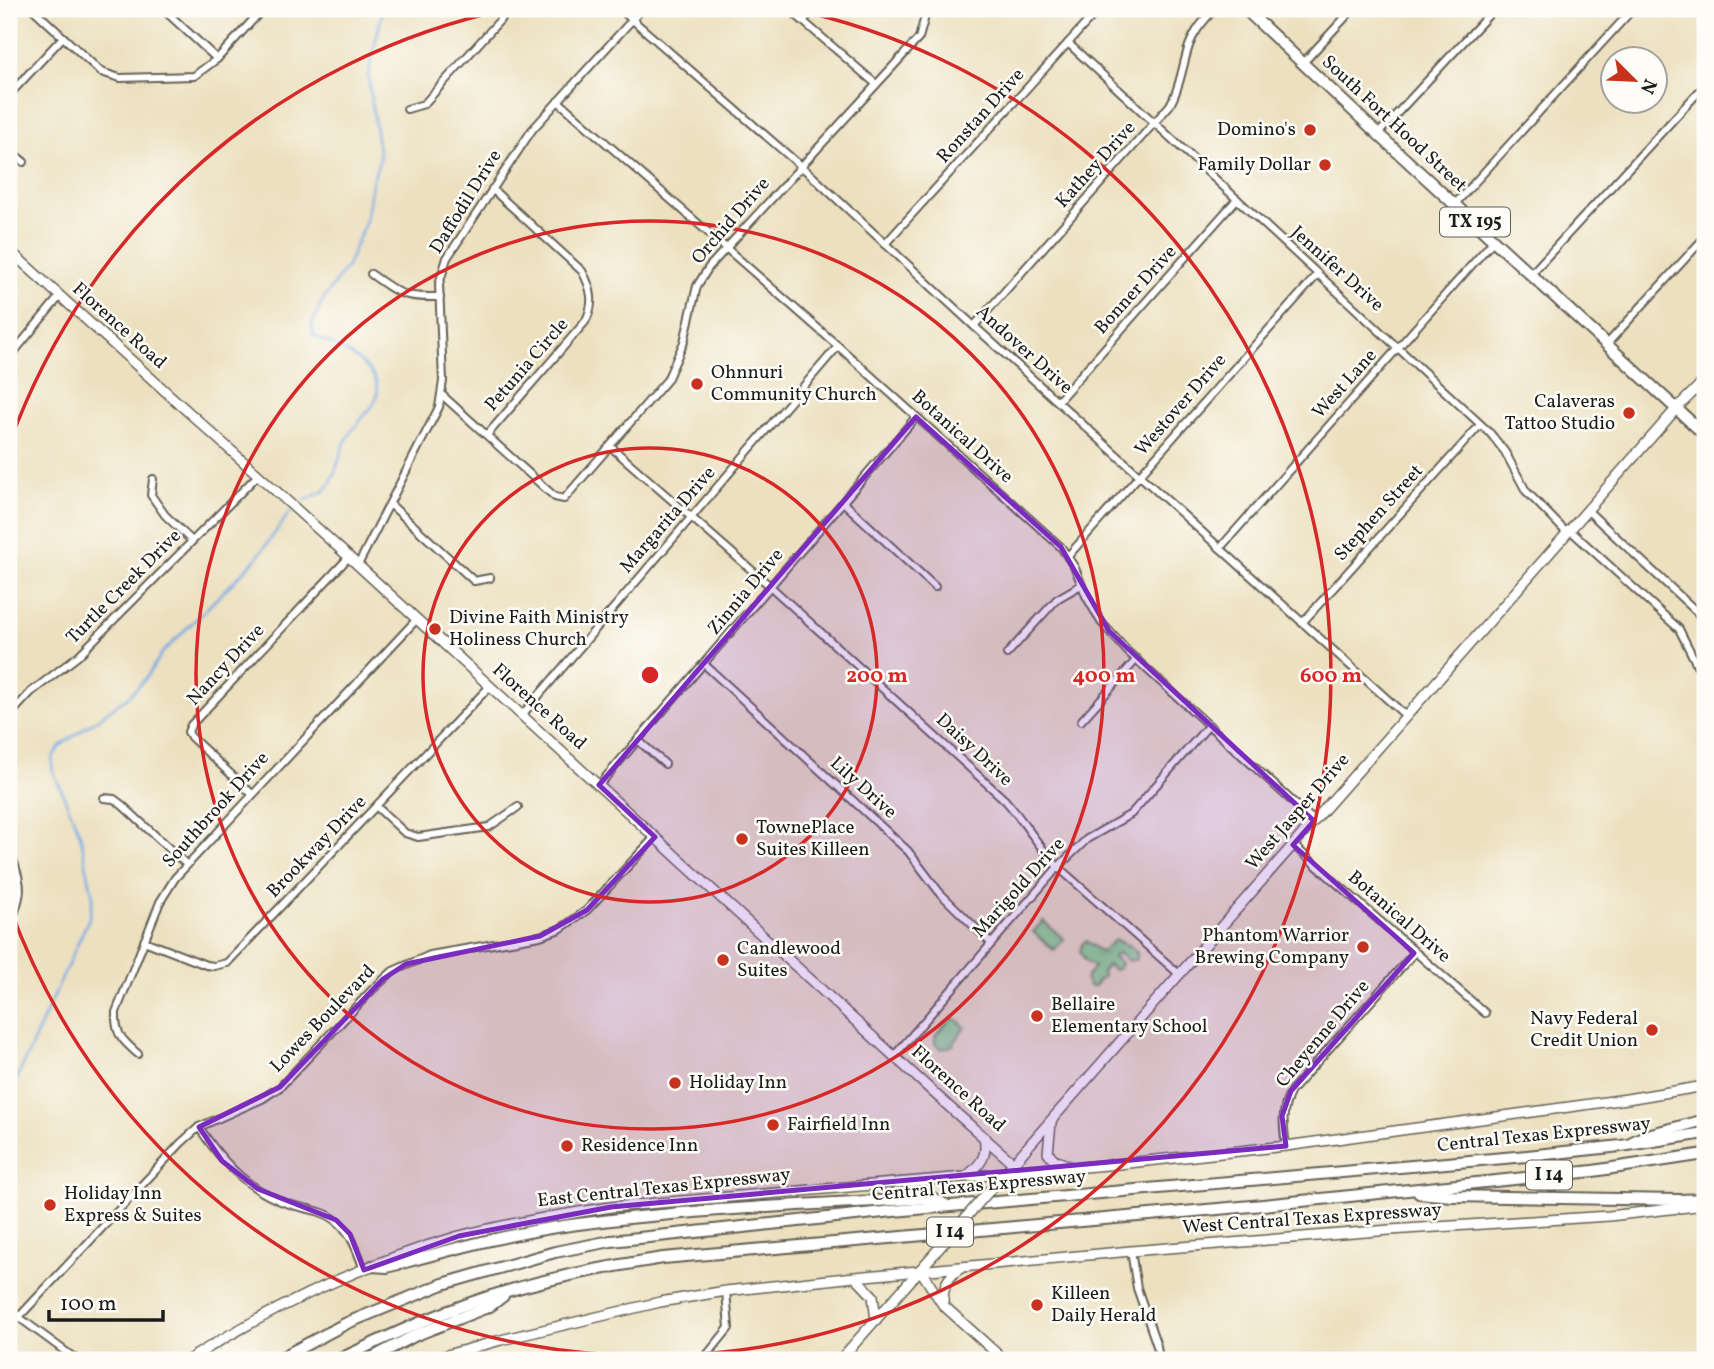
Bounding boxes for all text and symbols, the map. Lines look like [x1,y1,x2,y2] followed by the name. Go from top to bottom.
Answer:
[1598,46,1668,116] north arrow
[1316,50,1473,199] street label: South Fort Hood Street
[931,63,1031,169] street label: Ronstan Drive
[1633,75,1662,98] text: N
[1050,116,1142,214] street label: Kathey Drive
[1217,117,1296,143] place label: Domino's
[1302,122,1318,138] marker: Domino's
[424,145,508,259] street label: Daffodil Drive
[1198,152,1311,178] place label: Family Dollar
[1317,157,1333,173] marker: Family Dollar
[686,172,776,270] street label: Orchid Drive
[1440,208,1510,236] road number: TX 195
[1285,220,1389,318] street label: Jennifer Drive
[1089,240,1183,340] street label: Bonner Drive
[66,277,172,375] street label: Florence Road
[970,299,1078,401] street label: Andover Drive
[479,313,575,417] street label: Petunia Circle
[1307,343,1383,425] street label: West Lane
[1129,348,1233,462] street label: Westover Drive
[711,360,877,408] place label: Ohnnuri Community Church
[689,376,705,392] marker: Ohnnuri Community Church
[905,384,1019,490] street label: Botanical Drive
[1504,389,1615,437] place label: Calaveras Tattoo Studio
[1621,405,1637,421] marker: Calaveras Tattoo Studio
[1329,459,1430,567] street label: Stephen Street
[614,461,722,579] street label: Margarita Drive
[61,524,187,650] street label: Turtle Creek Drive
[702,543,790,641] street label: Zinnia Drive
[449,605,629,653] place label: Divine Faith Ministry Holiness Church
[181,618,271,712] street label: Nancy Drive
[427,621,443,637] marker: Divine Faith Ministry Holiness Church
[486,658,592,756] street label: Florence Road
[846,662,908,691] text: 200 m
[1073,662,1135,691] text: 400 m
[1300,662,1362,691] text: 600 m
[638,663,662,687] centre of rings
[930,708,1018,792] street label: Daisy Drive
[157,746,275,874] street label: Southbrook Drive
[1240,748,1356,876] street label: West Jasper Drive
[824,751,902,825] street label: Lily Drive
[261,790,373,904] street label: Brookway Drive
[756,815,870,863] place label: TownePlace Suites Killeen
[734,831,750,847] marker: TownePlace Suites Killeen
[967,832,1071,944] street label: Marigold Drive
[1342,865,1456,969] street label: Botanical Drive
[1195,923,1349,971] place label: Phantom Warrior Brewing Company
[737,936,841,984] place label: Candlewood Suites
[1355,939,1371,955] marker: Phantom Warrior Brewing Company
[715,952,731,968] marker: Candlewood Suites
[265,959,381,1079] street label: Lowes Boulevard
[1270,974,1376,1094] street label: Cheyenne Drive
[1051,992,1208,1040] place label: Bellaire Elementary School
[1530,1006,1638,1054] place label: Navy Federal Credit Union
[1029,1008,1045,1024] marker: Bellaire Elementary School
[1644,1022,1660,1038] marker: Navy Federal Credit Union
[905,1040,1011,1138] street label: Florence Road
[689,1070,787,1096] place label: Holiday Inn
[667,1075,683,1091] marker: Holiday Inn
[1436,1111,1652,1159] street label: Central Texas Expressway
[787,1112,890,1138] place label: Fairfield Inn
[765,1117,781,1133] marker: Fairfield Inn
[581,1133,698,1159] place label: Residence Inn
[559,1138,575,1154] marker: Residence Inn
[1526,1160,1572,1190] road number: I 14
[536,1162,792,1214] street label: East Central Texas Expressway
[871,1164,1087,1208] street label: Central Texas Expressway
[64,1181,202,1229] place label: Holiday Inn Express & Suites
[42,1197,58,1213] marker: Holiday Inn Express & Suites
[1181,1197,1443,1241] street label: West Central Texas Expressway
[927,1218,973,1246] road number: I 14
[49,1278,163,1322] scale bar
[1051,1281,1156,1329] place label: Killeen Daily Herald
[60,1290,117,1319] text: 100 m
[1029,1297,1045,1313] marker: Killeen Daily Herald

